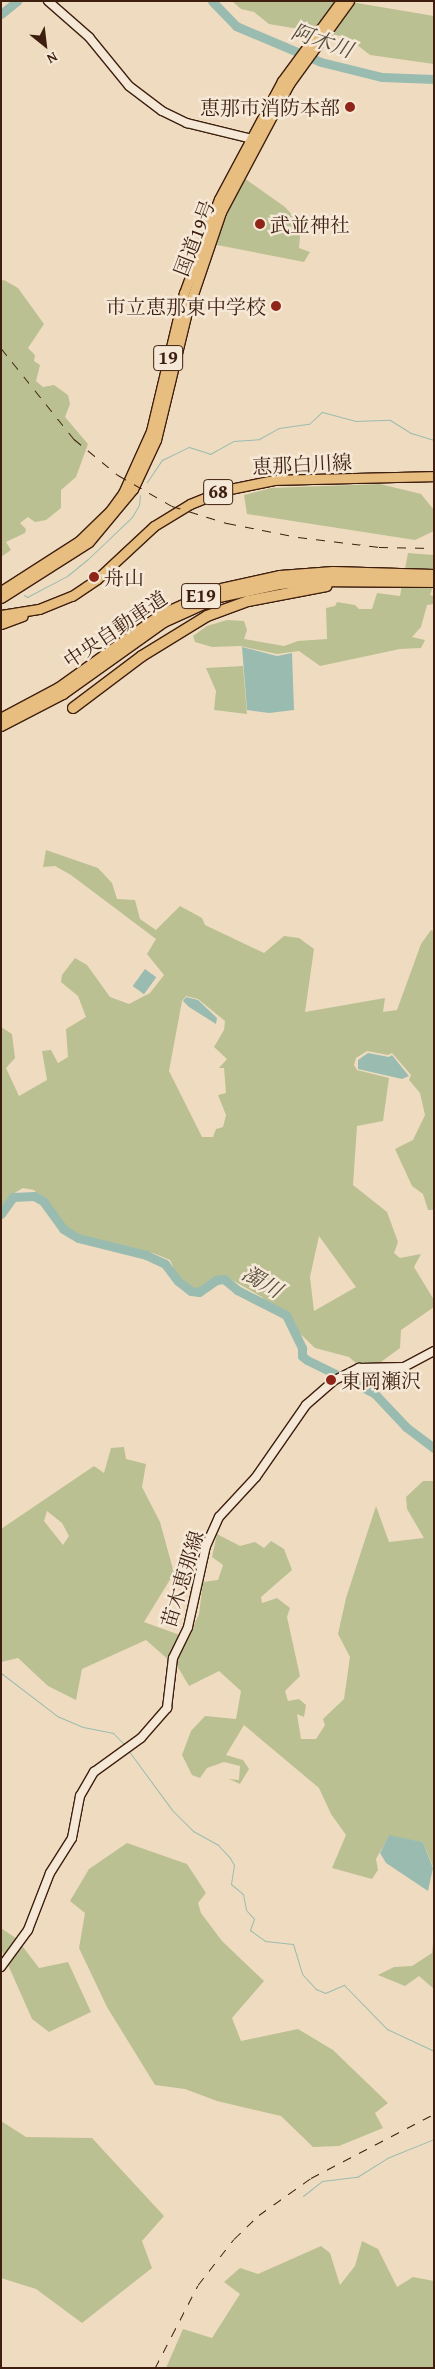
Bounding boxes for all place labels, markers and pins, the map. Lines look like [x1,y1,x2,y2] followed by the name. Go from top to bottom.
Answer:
[200,95,340,119] place label: 恵那市消防本部
[344,101,356,113] marker: 恵那市消防本部
[270,212,350,236] place label: 武並神社
[254,218,266,230] marker: 武並神社
[106,294,266,318] place label: 市立恵那東中学校
[270,300,282,312] marker: 市立恵那東中学校
[104,565,144,589] place label: 舟山
[88,571,100,583] marker: 舟山
[341,1368,421,1392] place label: 東岡瀬沢
[325,1374,337,1386] marker: 東岡瀬沢

